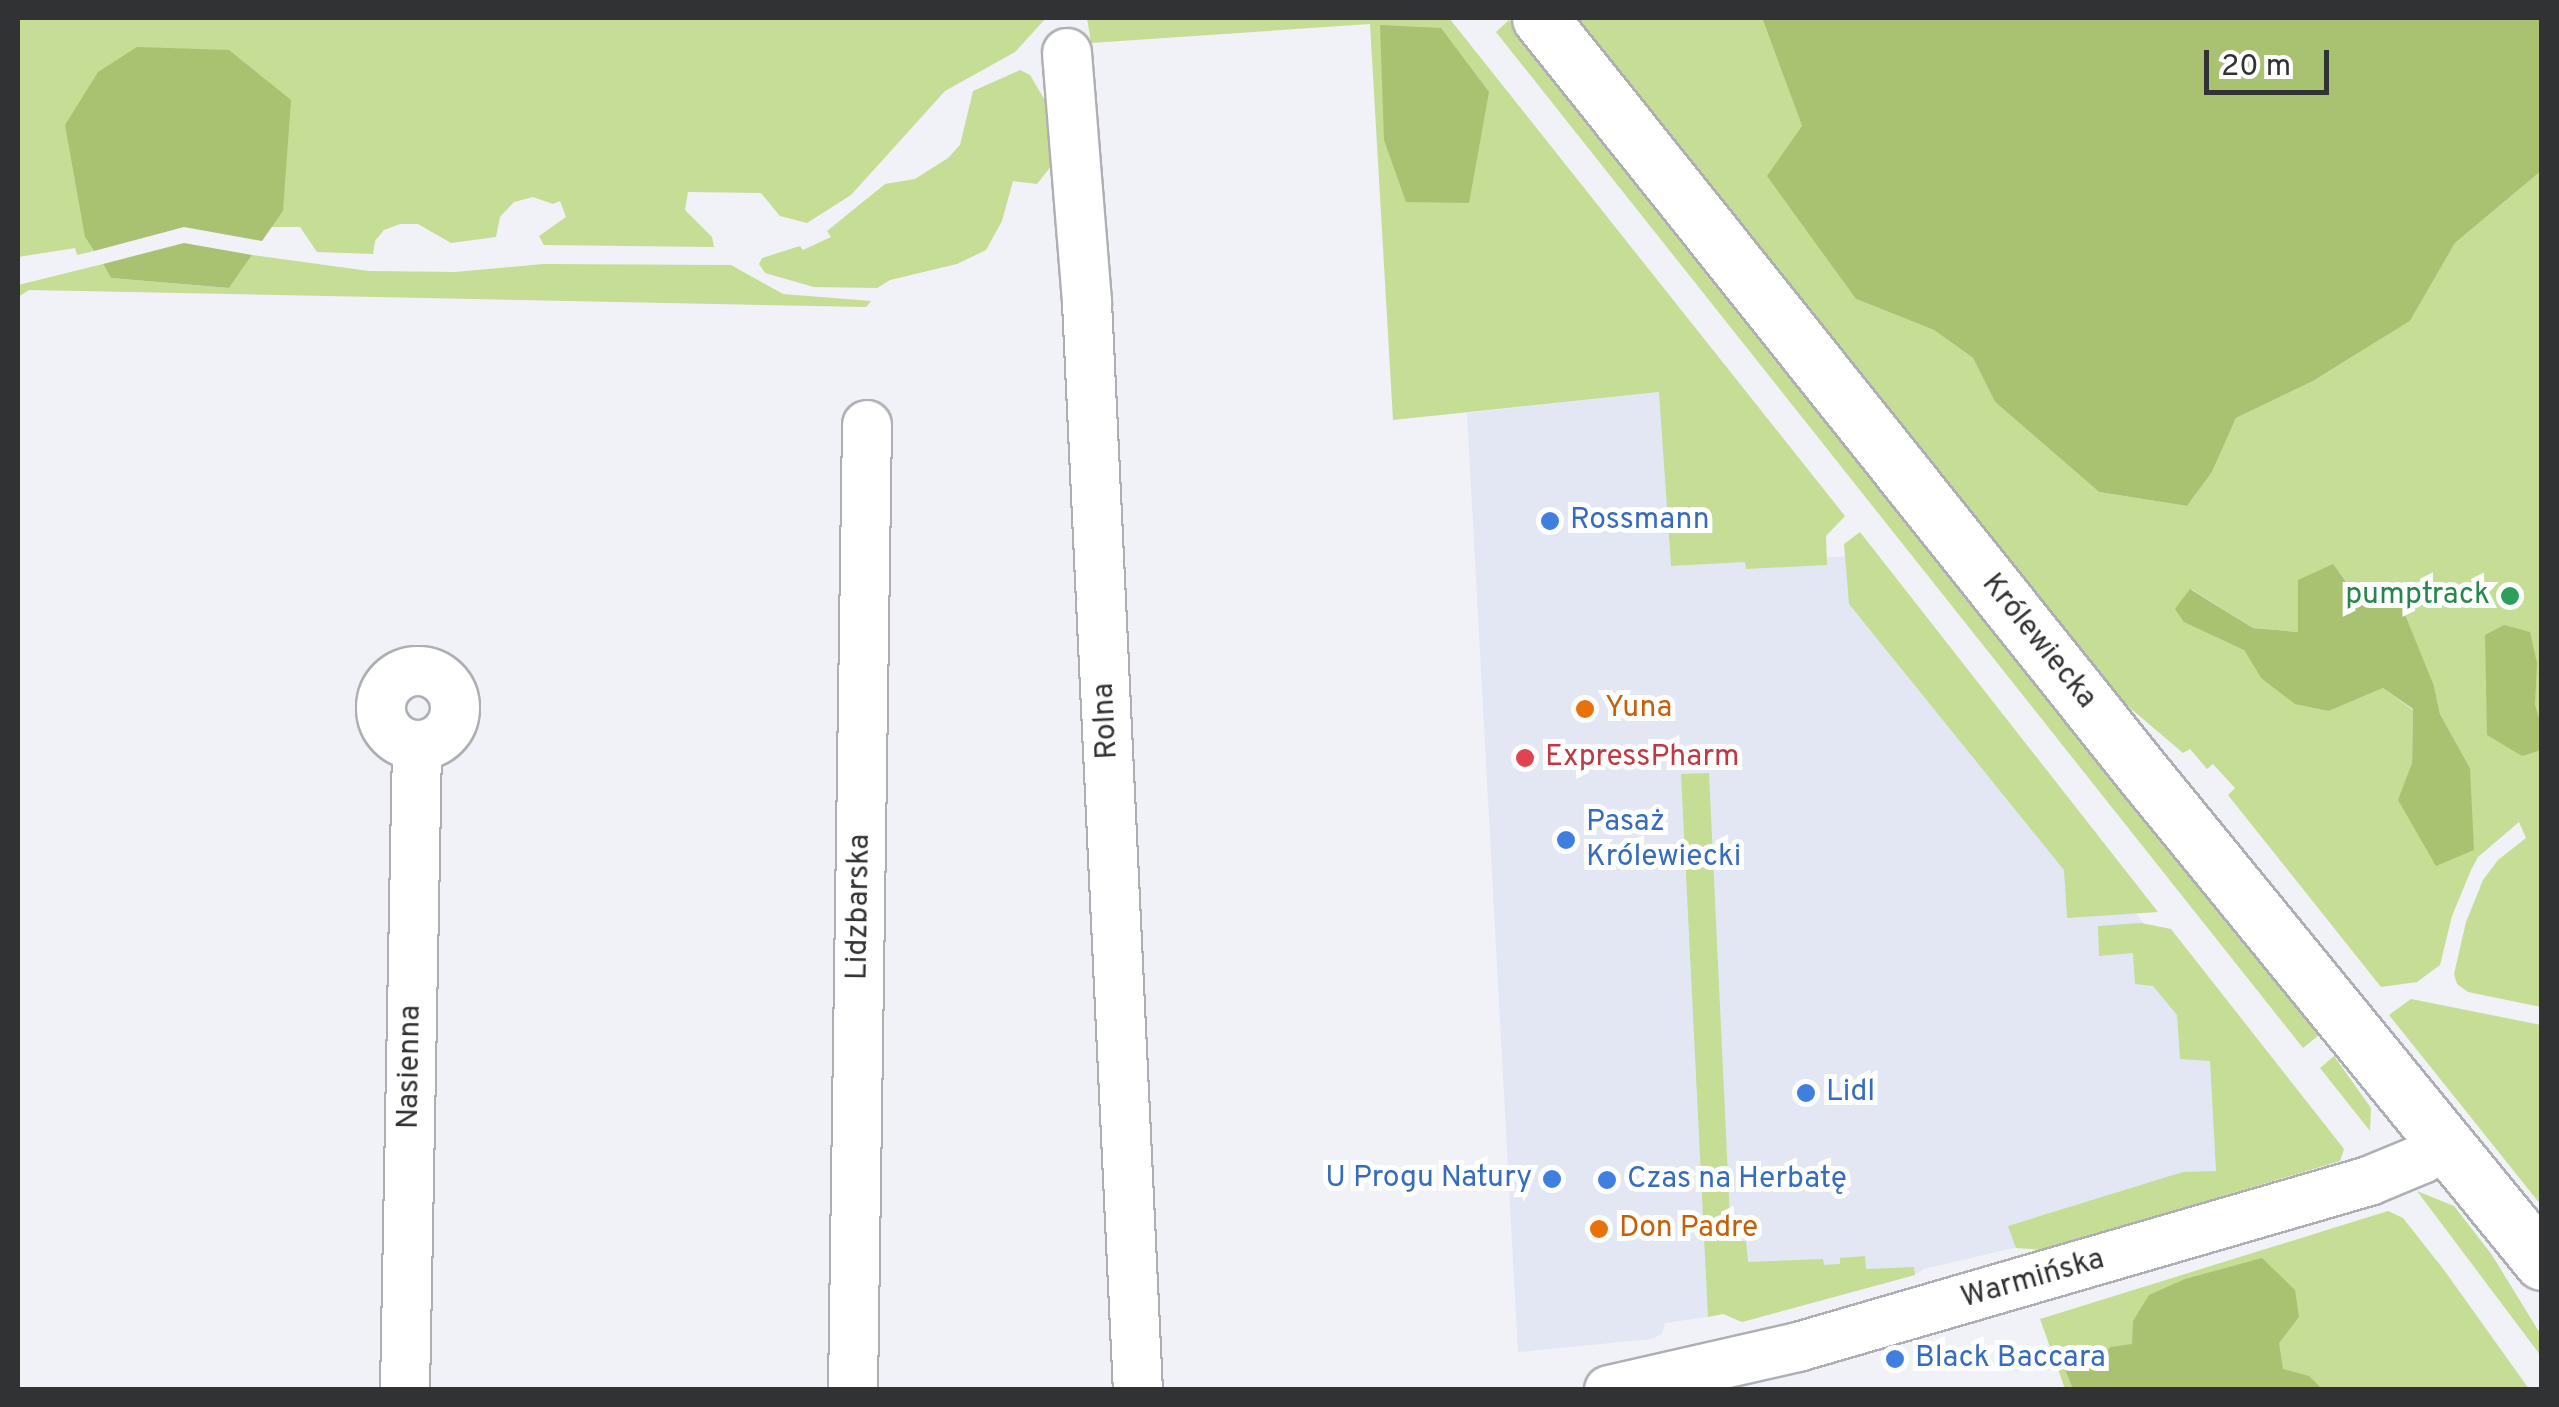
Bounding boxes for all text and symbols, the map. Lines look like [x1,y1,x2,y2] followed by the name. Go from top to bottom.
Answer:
[2209,30,2334,92] scale bar
[2221,49,2291,86] text: 20 m
[1570,503,1710,539] place label: Rossmann
[1539,510,1561,532] marker: Rossmann
[1973,567,2103,717] street label: Królewiecka
[2345,578,2490,614] place label: pumptrack
[2499,585,2521,607] marker: pumptrack
[1087,682,1127,760] street label: Rolna
[1605,691,1672,727] place label: Yuna
[1574,698,1596,720] marker: Yuna
[1545,740,1739,776] place label: ExpressPharm
[1514,747,1536,769] marker: ExpressPharm
[1586,805,1741,876] place label: Pasaż Królewiecki
[1555,829,1577,851] marker: Pasaż Królewiecki
[841,834,879,980] street label: Lidzbarska
[392,1005,430,1129] street label: Nasienna
[1826,1075,1875,1111] place label: Lidl
[1795,1082,1817,1104] marker: Lidl
[1325,1161,1532,1197] place label: U Progu Natury
[1627,1162,1847,1198] place label: Czas na Herbatę
[1541,1168,1563,1190] marker: U Progu Natury
[1596,1169,1618,1191] marker: Czas na Herbatę
[1619,1211,1758,1247] place label: Don Padre
[1588,1218,1610,1240] marker: Don Padre
[1957,1242,2109,1318] street label: Warmińska
[1915,1341,2106,1377] place label: Black Baccara
[1884,1348,1906,1370] marker: Black Baccara

